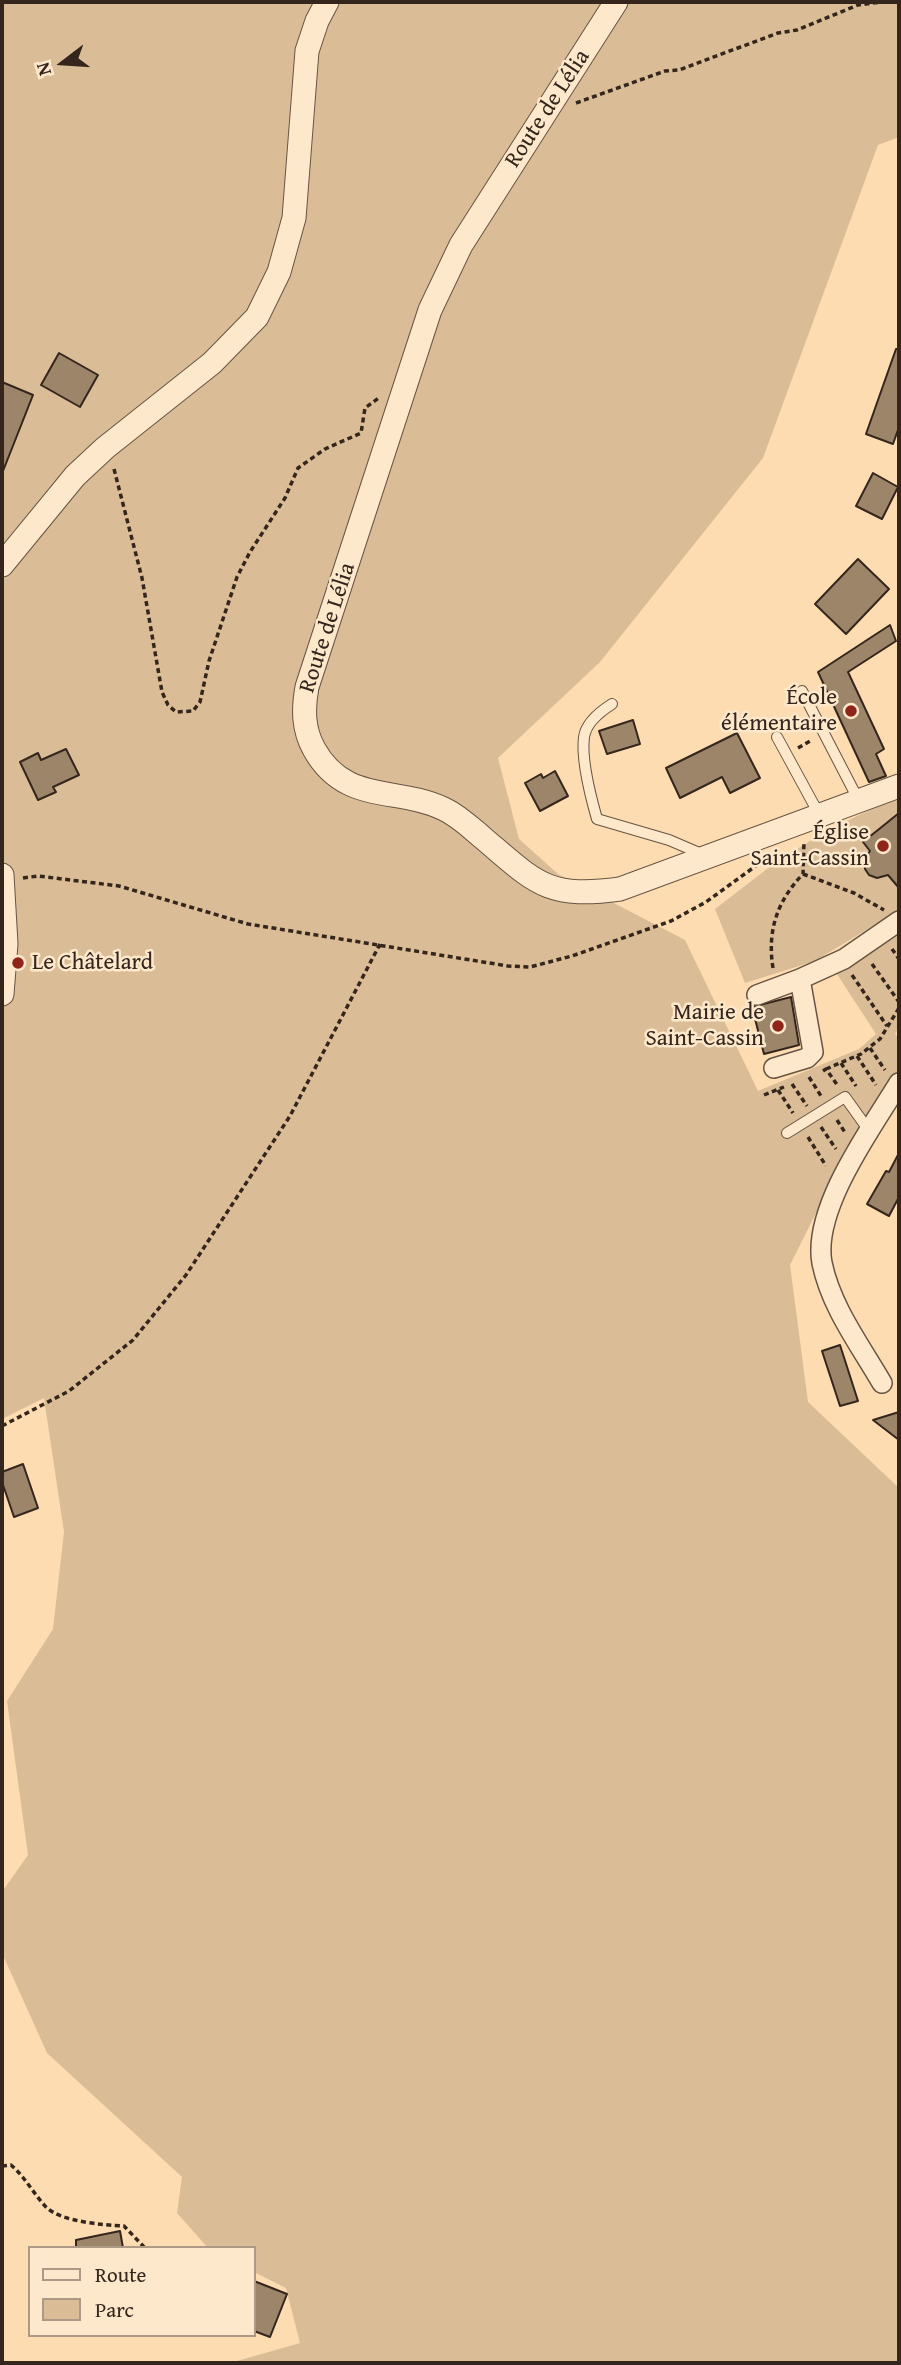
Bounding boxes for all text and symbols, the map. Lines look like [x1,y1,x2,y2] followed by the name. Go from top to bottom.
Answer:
[28,28,98,98] north arrow
[500,45,596,173] street label: Route de Lélia
[28,59,58,79] text: N
[294,559,362,697] street label: Route de Lélia
[721,684,837,738] place label: École élémentaire
[843,703,859,719] marker: École élémentaire
[751,819,869,873] place label: Église Saint-Cassin
[875,838,891,854] marker: Église Saint-Cassin
[32,949,153,977] place label: Le Châtelard
[10,955,26,971] marker: Le Châtelard
[646,999,764,1053] place label: Mairie de Saint-Cassin
[770,1018,786,1034] marker: Mairie de Saint-Cassin
[28,2246,256,2337] legend
[95,2259,146,2290] text: Route
[95,2294,134,2325] text: Parc

